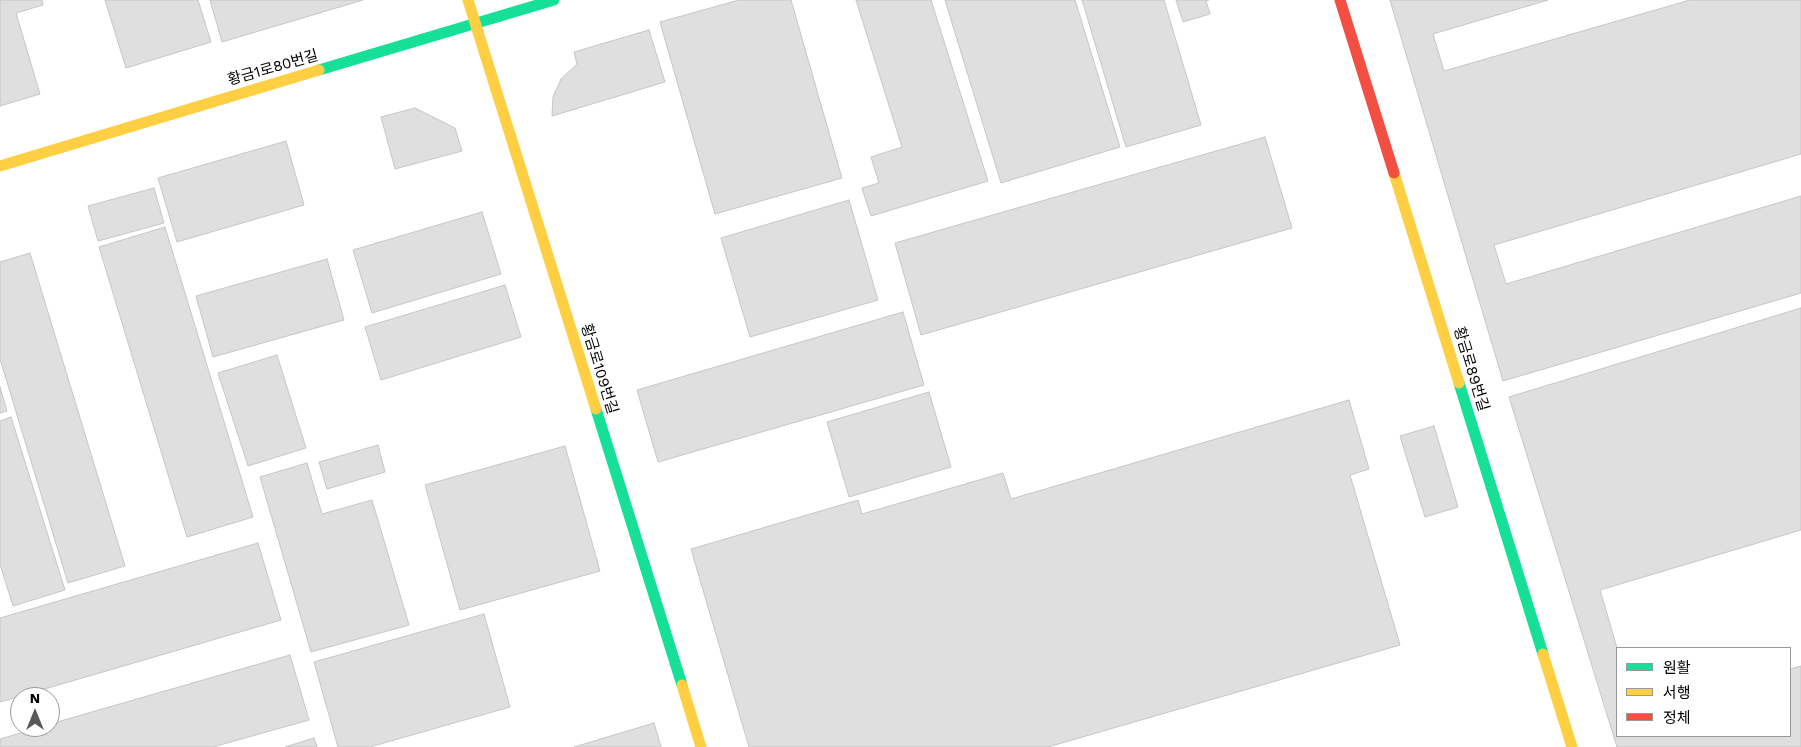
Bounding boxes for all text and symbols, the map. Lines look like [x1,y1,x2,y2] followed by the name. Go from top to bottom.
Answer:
[226,46,320,90] street label: 황금1로80번길
[577,322,621,416] street label: 황금로109번길
[1450,325,1492,413] street label: 황금로89번길
[1616,647,1791,737] legend
[1663,659,1691,677] text: 원활
[1663,684,1691,702] text: 서행
[10,687,60,737] north arrow
[30,690,40,706] text: N
[1663,709,1691,727] text: 정체

